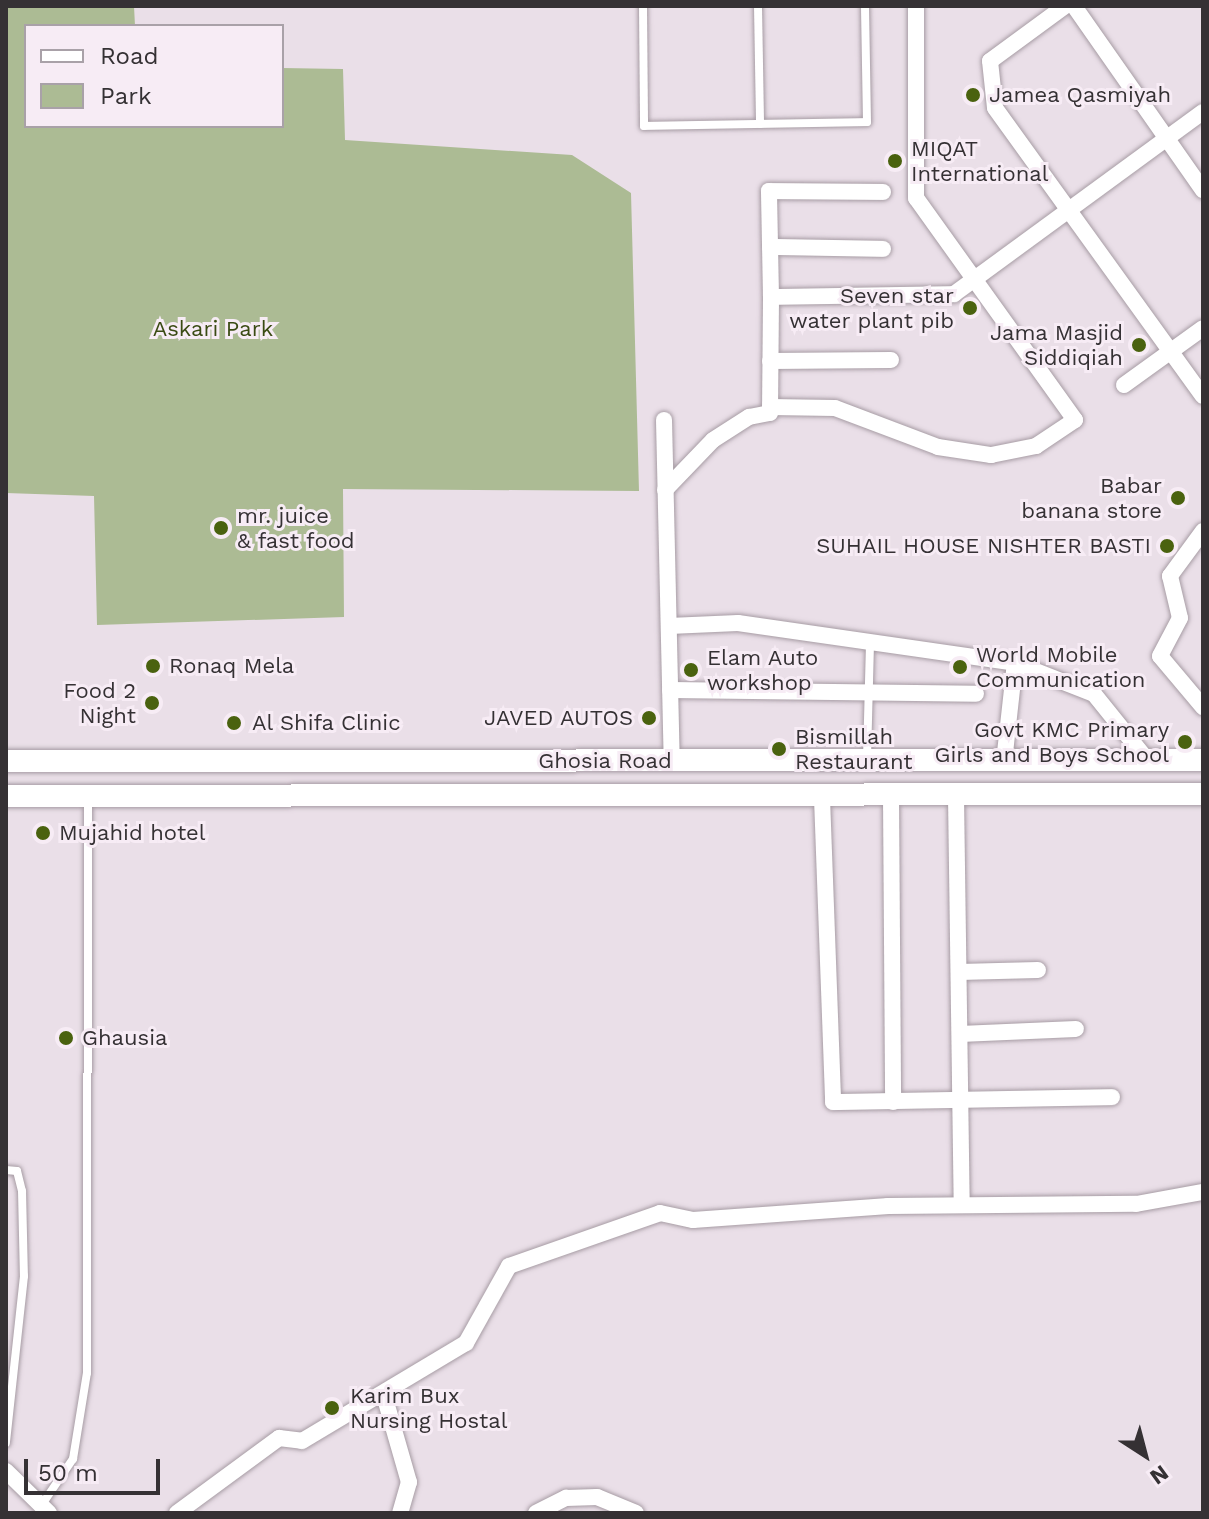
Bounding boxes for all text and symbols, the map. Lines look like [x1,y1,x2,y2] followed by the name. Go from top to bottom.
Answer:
[24,24,284,128] legend
[100,42,159,70] text: Road
[100,82,152,110] text: Park
[989,82,1172,108] place label: Jamea Qasmiyah
[964,86,982,104] marker: Jamea Qasmiyah
[911,135,1048,186] place label: MIQAT International
[886,152,904,170] marker: MIQAT International
[789,282,954,334] place label: Seven star water plant pib
[961,299,979,317] marker: Seven star water plant pib
[153,316,273,342] park label: Askari Park
[989,319,1123,370] place label: Jama Masjid Siddiqiah
[1130,336,1148,354] marker: Jama Masjid Siddiqiah
[1021,472,1162,524] place label: Babar banana store
[1169,489,1187,507] marker: Babar banana store
[237,502,355,554] place label: mr. juice & fast food
[212,519,230,537] marker: mr. juice & fast food
[816,533,1151,559] place label: SUHAIL HOUSE NISHTER BASTI
[1158,537,1176,555] marker: SUHAIL HOUSE NISHTER BASTI
[976,641,1145,692] place label: World Mobile Communication
[707,644,819,696] place label: Elam Auto workshop
[169,653,294,679] place label: Ronaq Mela
[144,657,162,675] marker: Ronaq Mela
[951,658,969,676] marker: World Mobile Communication
[682,661,700,679] marker: Elam Auto workshop
[63,677,136,728] place label: Food 2 Night
[143,694,161,712] marker: Food 2 Night
[483,705,633,731] place label: JAVED AUTOS
[640,709,658,727] marker: JAVED AUTOS
[252,710,402,736] place label: Al Shifa Clinic
[223,712,245,734] marker: Al Shifa Clinic
[934,716,1169,768] place label: Govt KMC Primary Girls and Boys School
[795,723,913,774] place label: Bismillah Restaurant
[1176,733,1194,751] marker: Govt KMC Primary Girls and Boys School
[770,740,788,758] marker: Bismillah Restaurant
[538,748,672,774] street label: Ghosia Road
[59,820,206,846] place label: Mujahid hotel
[34,824,52,842] marker: Mujahid hotel
[82,1025,167,1051] place label: Ghausia
[57,1029,75,1047] marker: Ghausia
[350,1382,507,1434] place label: Karim Bux Nursing Hostal
[321,1397,343,1419] marker: Karim Bux Nursing Hostal
[1105,1415,1185,1495] north arrow
[28,1443,164,1493] scale bar
[38,1459,98,1487] text: 50 m
[1145,1460,1173,1490] text: N

